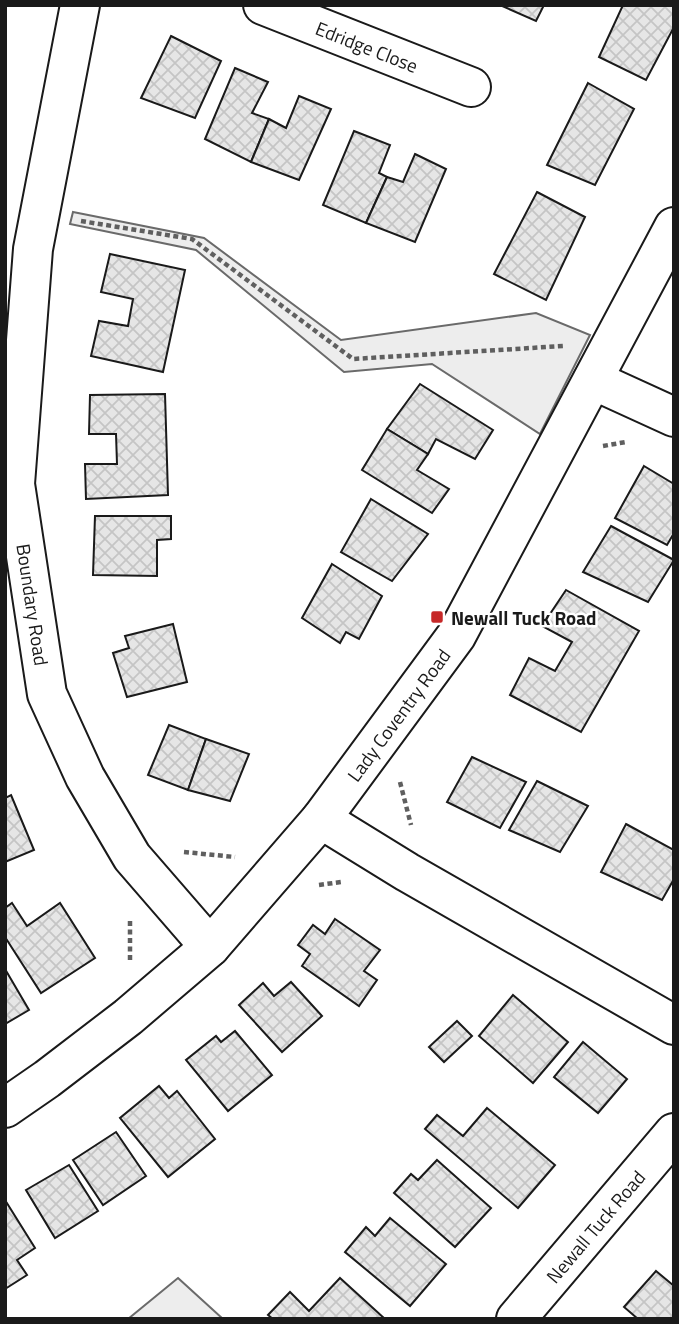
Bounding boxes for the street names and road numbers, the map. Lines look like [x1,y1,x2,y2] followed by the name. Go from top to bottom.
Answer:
[312,13,423,79] street label: Edridge Close
[10,542,57,667] street label: Boundary Road
[339,642,457,787] street label: Lady Coventry Road
[538,1163,651,1289] street label: Newall Tuck Road

